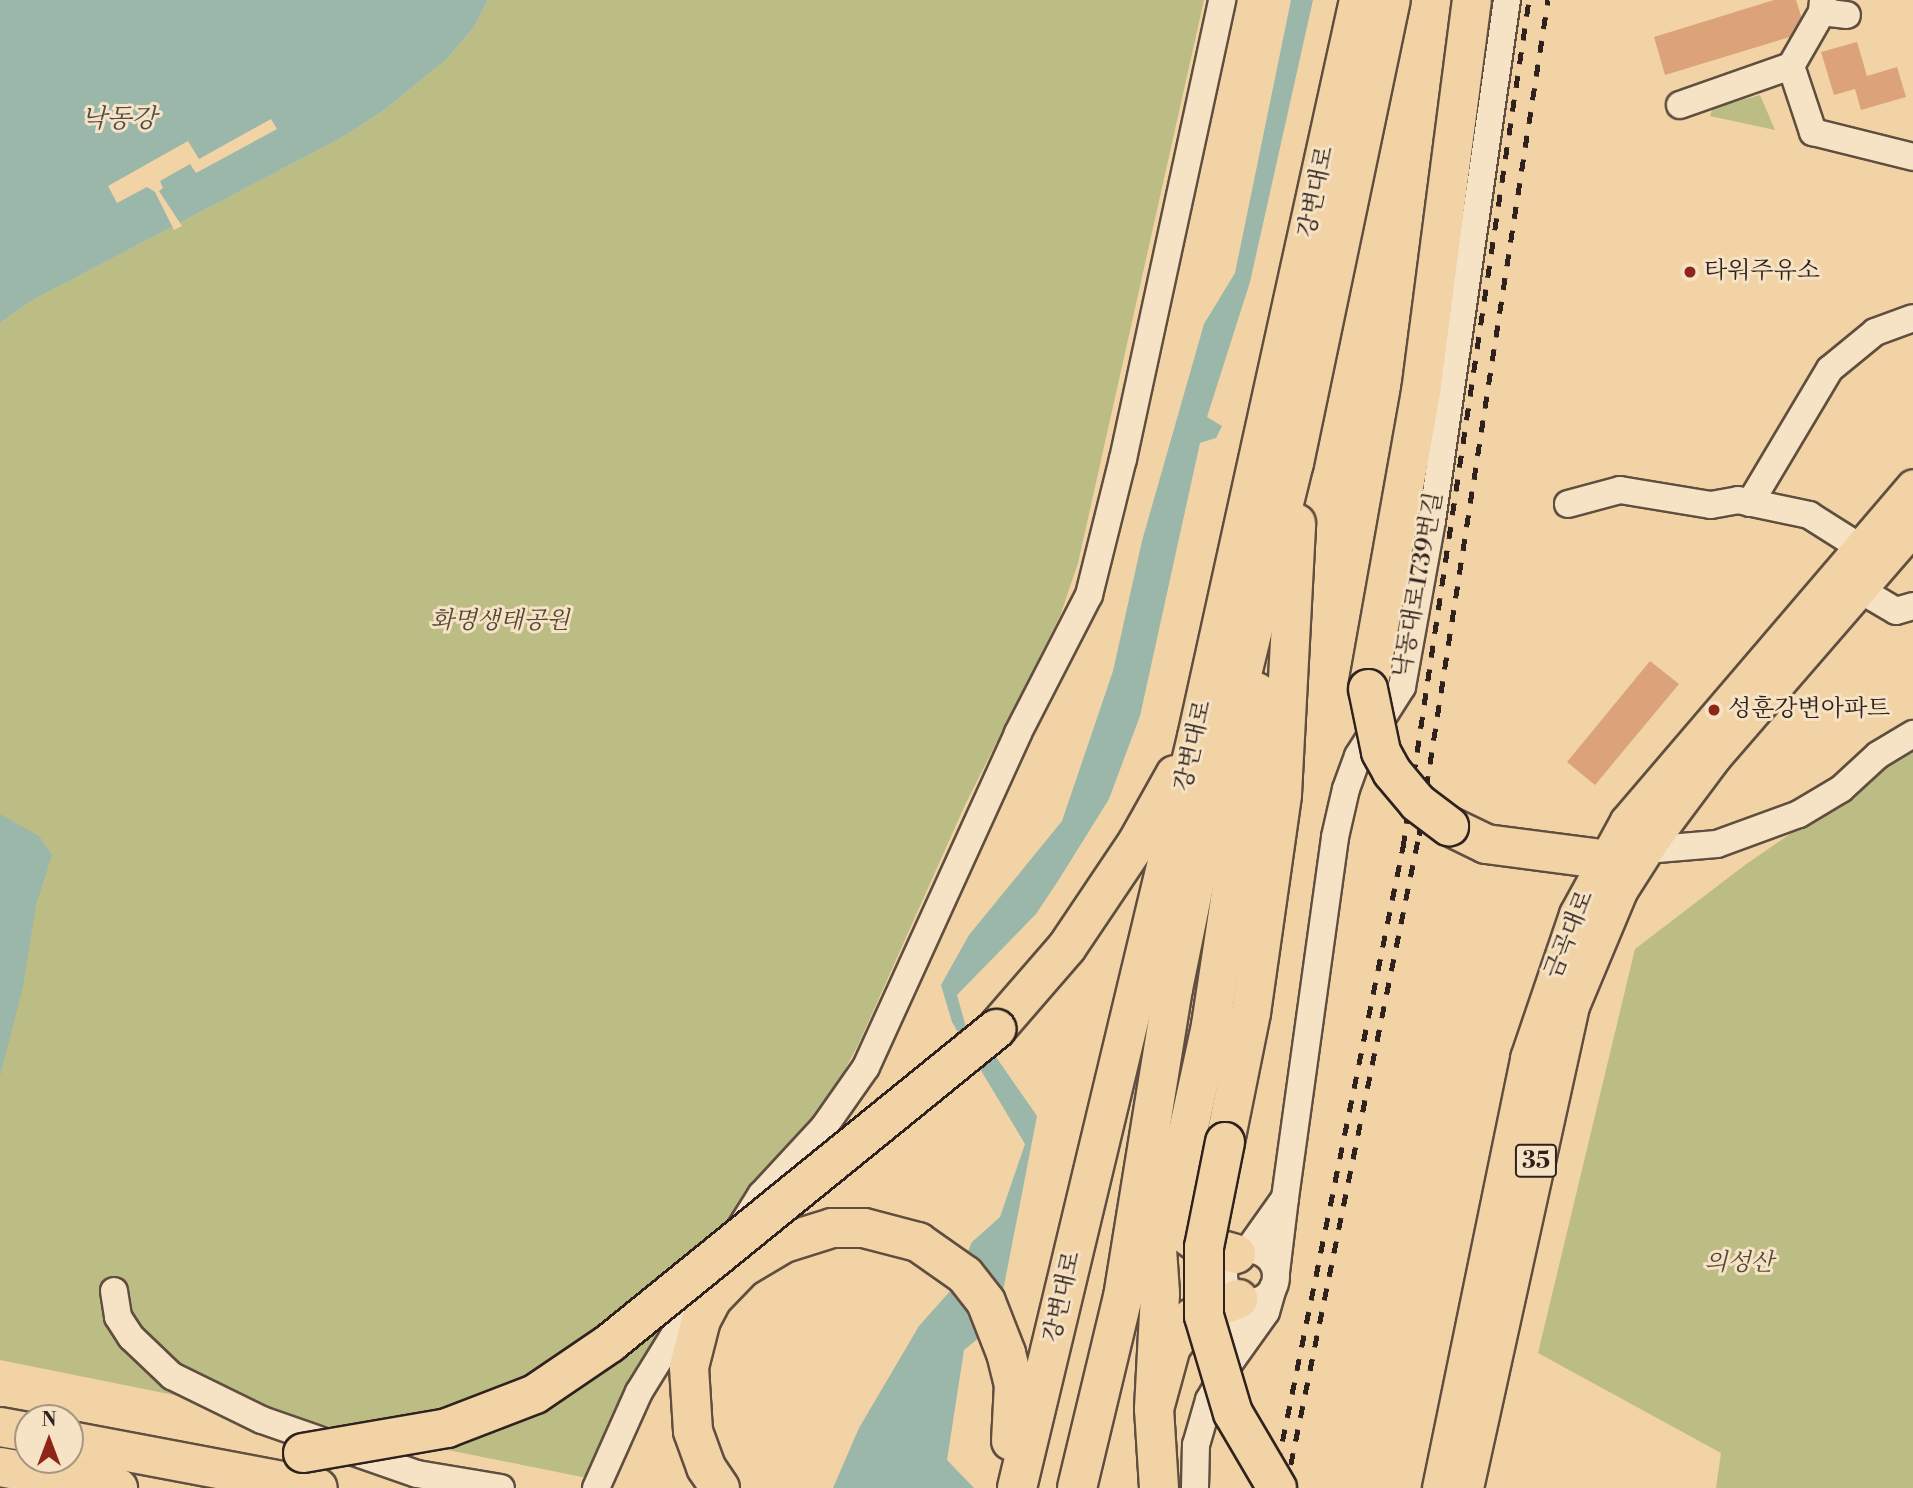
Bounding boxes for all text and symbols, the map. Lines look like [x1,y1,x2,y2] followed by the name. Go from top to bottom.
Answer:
[81,104,157,136] water label: 낙동강
[1293,144,1341,240] street label: 강변대로
[1704,258,1820,286] place label: 타워주유소
[1682,264,1698,280] marker: 타워주유소
[1389,490,1449,680] street label: 낙동대로1739번길
[430,608,570,636] park label: 화명생태공원
[1728,696,1890,724] place label: 성훈강변아파트
[1170,698,1218,794] street label: 강변대로
[1706,702,1722,718] marker: 성훈강변아파트
[1539,887,1601,983] street label: 금곡대로
[1513,1142,1559,1180] road number: 35
[1039,1249,1087,1345] street label: 강변대로
[1704,1250,1774,1278] park label: 의성산
[14,1404,84,1474] north arrow
[41,1408,57,1432] text: N

